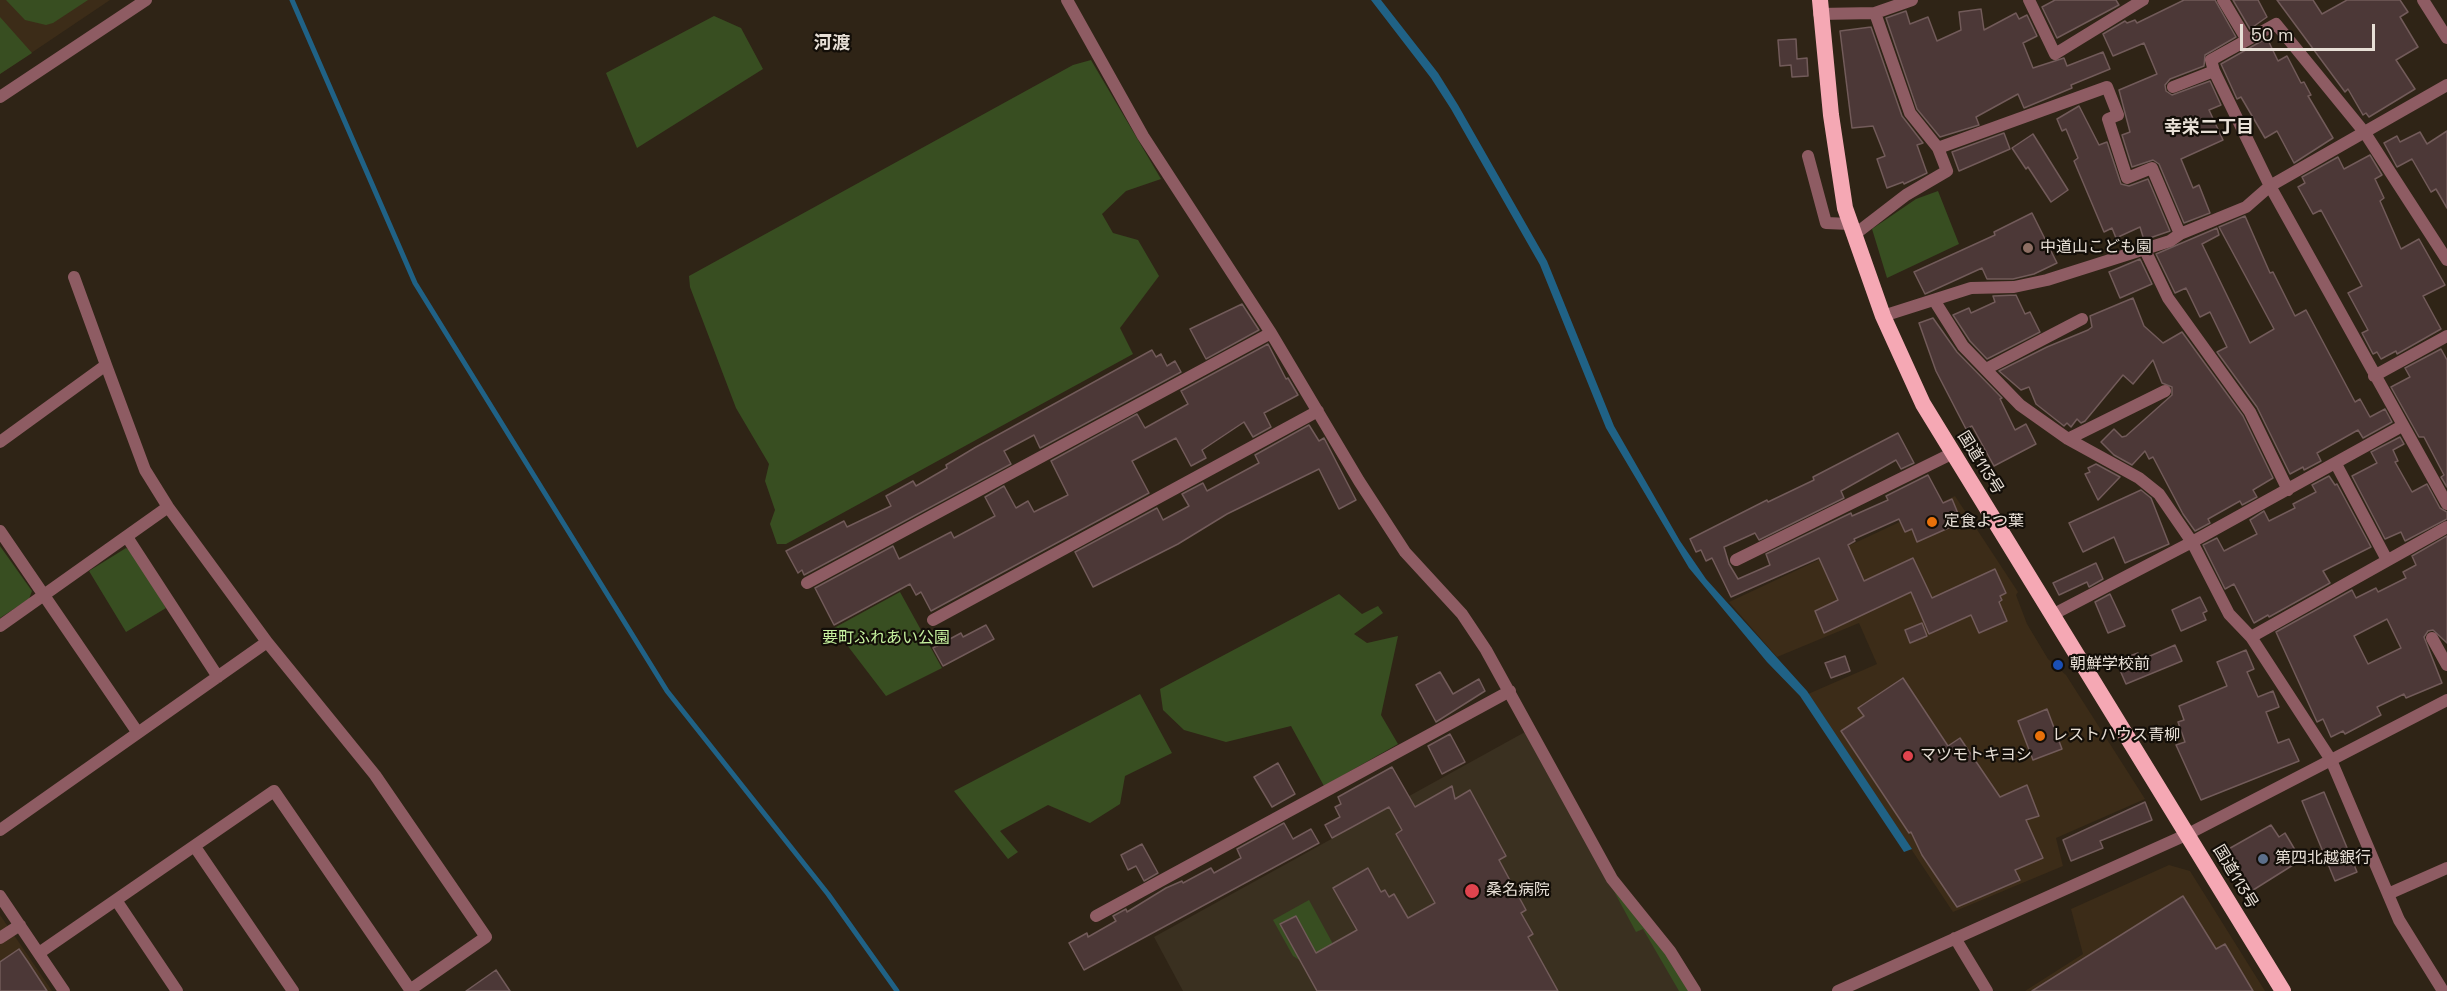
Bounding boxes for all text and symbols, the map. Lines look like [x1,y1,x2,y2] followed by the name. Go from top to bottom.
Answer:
[2243,12,2378,50] scale bar
[2251,23,2293,46] text: 50 m
[814,33,850,55] district label: 河渡
[2164,117,2254,139] district label: 幸栄二丁目
[2040,238,2152,258] place label: 中道山こども園
[2021,241,2035,255] marker: 中道山こども園
[1953,428,2007,498] street label: 国道113号
[1944,512,2024,532] place label: 定食よつ葉
[1925,515,1939,529] marker: 定食よつ葉
[822,629,950,649] park label: 要町ふれあい公園
[2070,655,2150,675] place label: 朝鮮学校前
[2051,658,2065,672] marker: 朝鮮学校前
[2052,726,2180,746] place label: レストハウス青柳
[2033,729,2047,743] marker: レストハウス青柳
[1920,746,2032,766] place label: マツモトキヨシ
[1901,749,1915,763] marker: マツモトキヨシ
[2208,842,2262,912] street label: 国道113号
[2275,849,2371,869] place label: 第四北越銀行
[2256,852,2270,866] marker: 第四北越銀行
[1486,881,1550,901] place label: 桑名病院
[1463,882,1481,900] marker: 桑名病院

